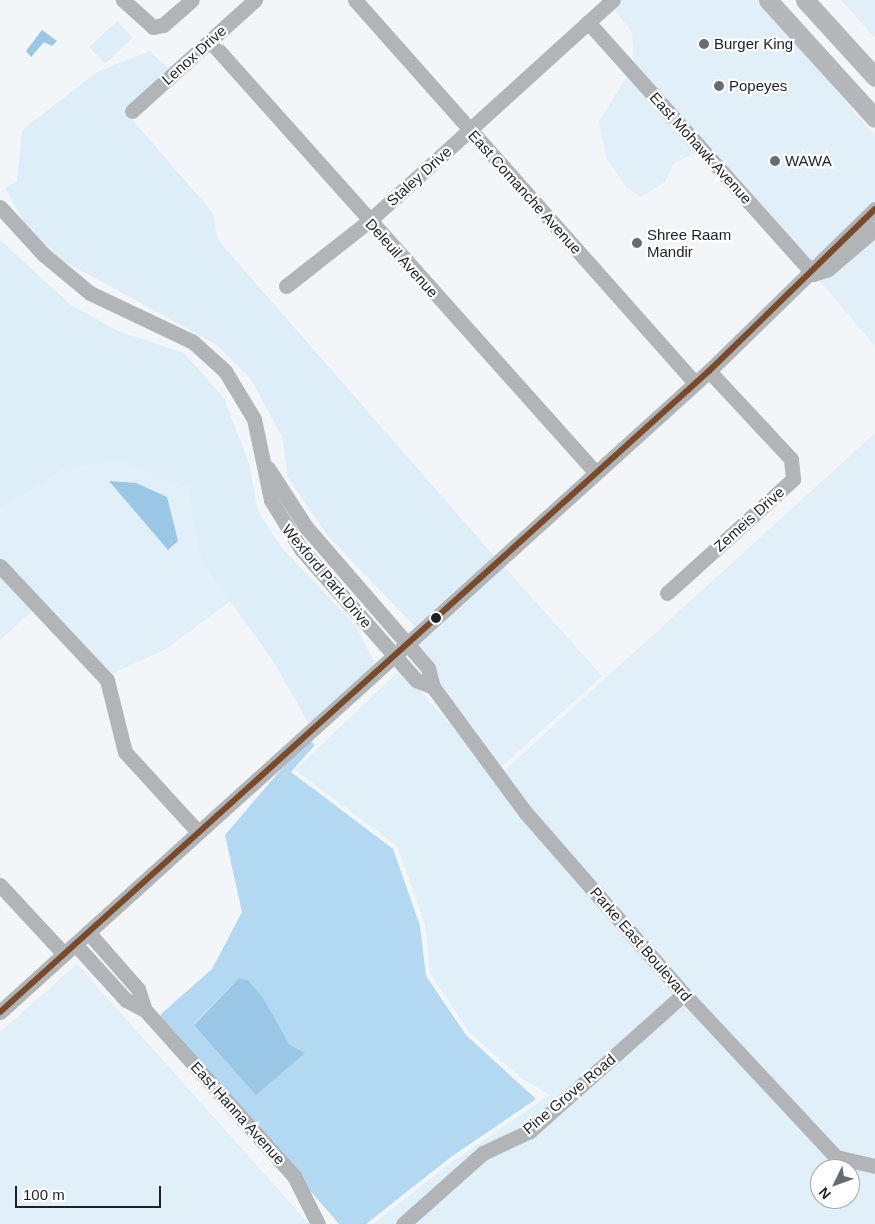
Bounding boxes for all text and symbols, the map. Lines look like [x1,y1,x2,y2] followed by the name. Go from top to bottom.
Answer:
[158,22,230,88] street label: Lenox Drive
[714,35,793,53] place label: Burger King
[698,38,710,50] marker: Burger King
[729,77,787,95] place label: Popeyes
[713,80,725,92] marker: Popeyes
[646,88,756,208] street label: East Mohawk Avenue
[464,126,586,258] street label: East Comanche Avenue
[383,142,455,210] street label: Staley Drive
[785,152,832,170] place label: WAWA
[769,155,781,167] marker: WAWA
[362,215,442,301] street label: Deleuil Avenue
[647,225,731,260] place label: Shree Raam Mandir
[631,237,643,249] marker: Shree Raam Mandir
[710,483,788,555] street label: Zemeis Drive
[278,521,376,631] street label: Wexford Park Drive
[431,613,441,623] unlabelled marker
[587,883,695,1005] street label: Parke East Boulevard
[519,1050,619,1138] street label: Pine Grove Road
[187,1058,289,1168] street label: East Hanna Avenue
[810,1159,860,1209] north arrow
[18,1176,164,1208] scale bar
[815,1184,834,1202] text: N
[23,1186,65,1203] text: 100 m

